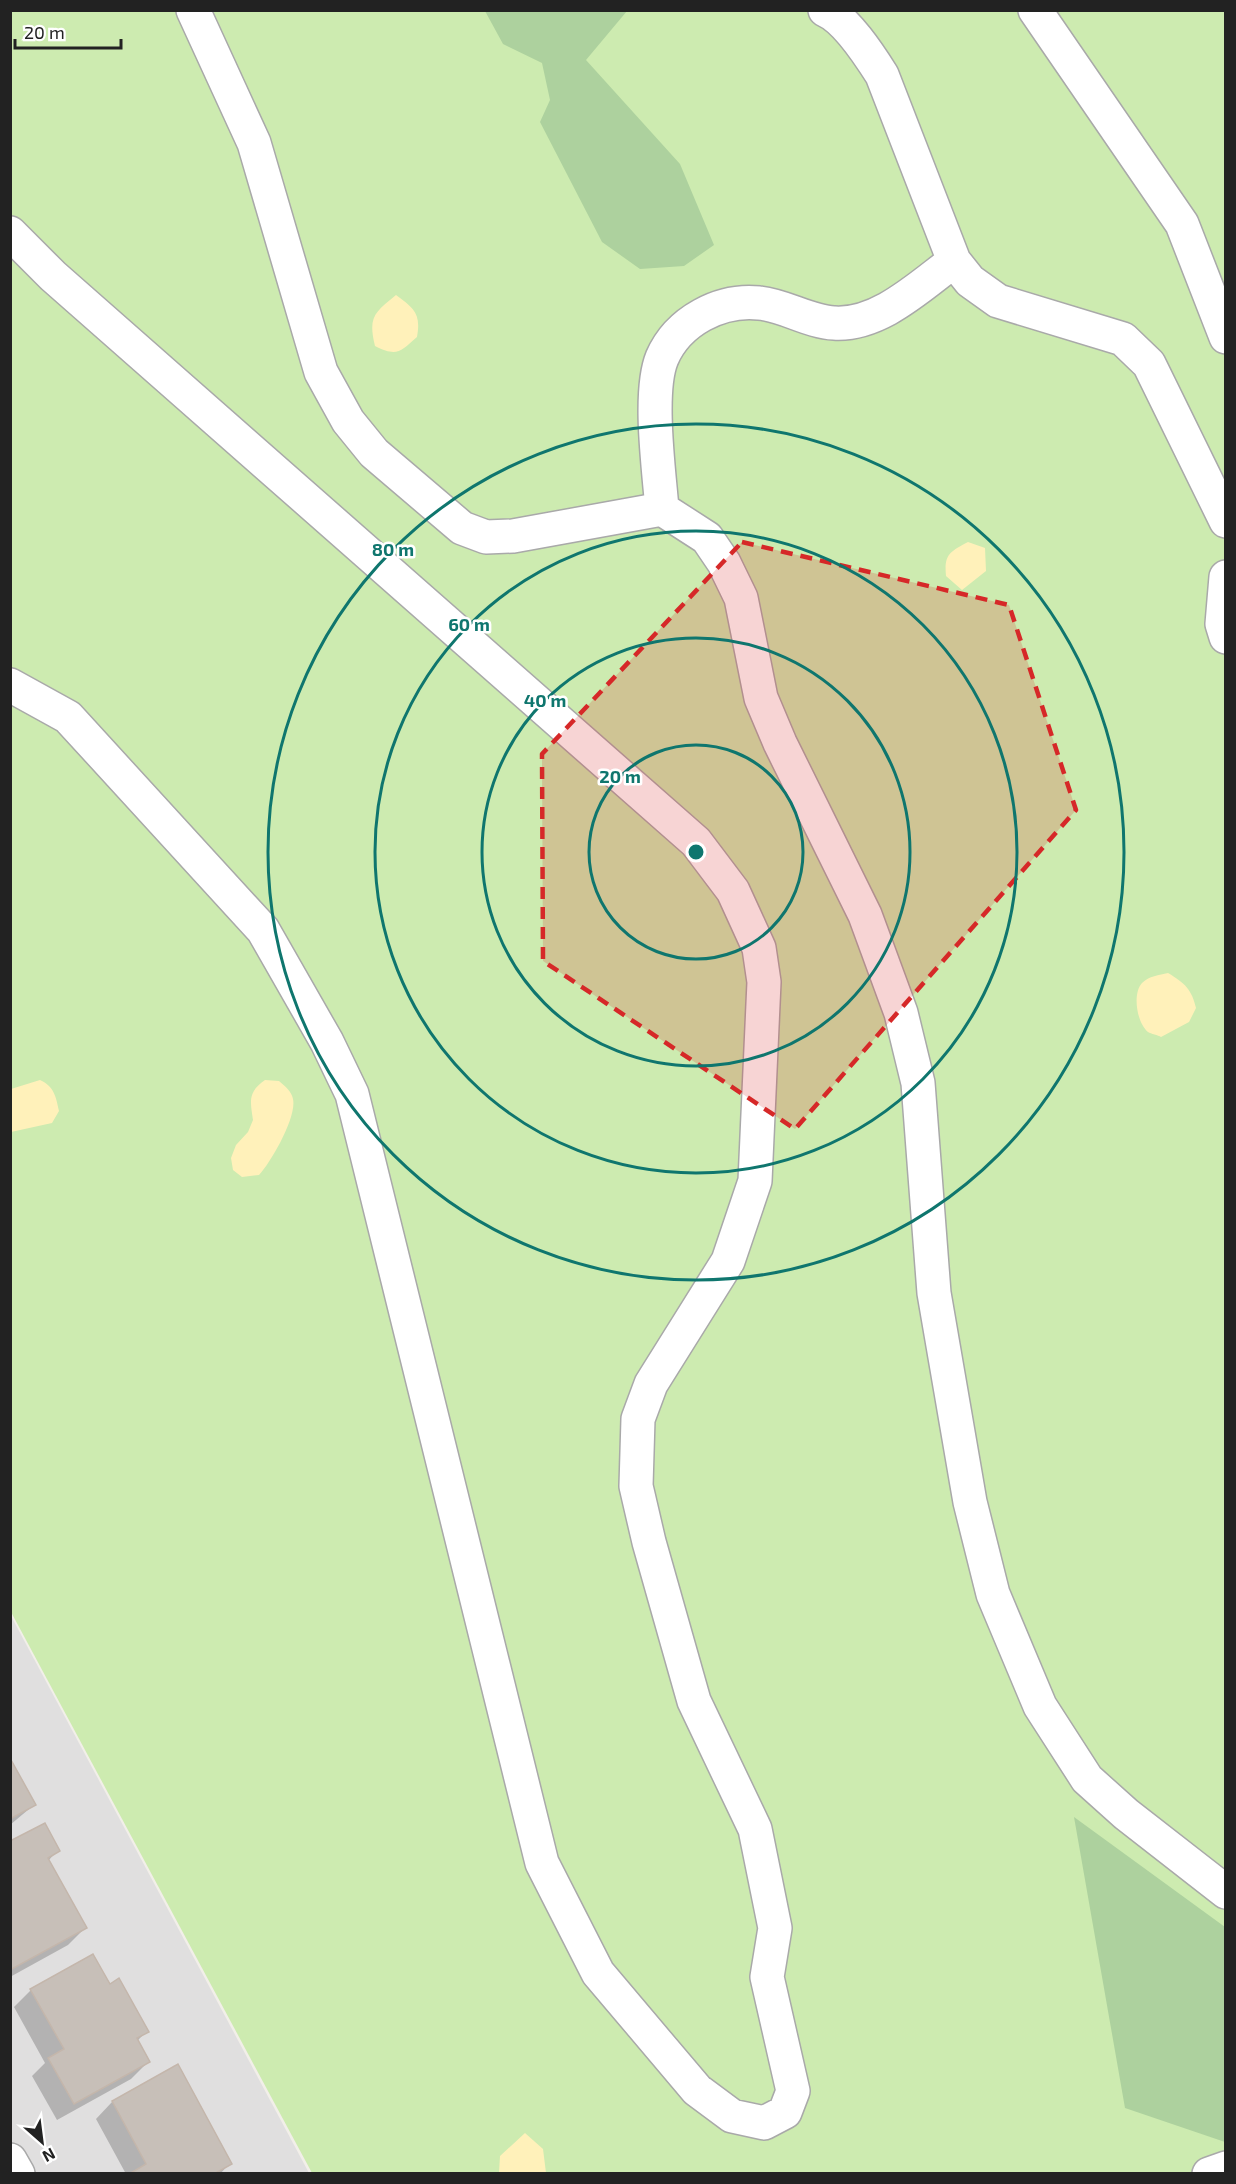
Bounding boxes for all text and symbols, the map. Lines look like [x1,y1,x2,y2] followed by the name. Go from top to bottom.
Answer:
[15,12,122,50] scale bar
[24,21,65,43] text: 20 m
[372,538,414,560] text: 80 m
[448,613,490,635] text: 60 m
[524,689,566,711] text: 40 m
[599,765,641,787] text: 20 m
[686,842,706,862] centre of rings
[12,2112,72,2172] north arrow
[40,2145,59,2167] text: N

